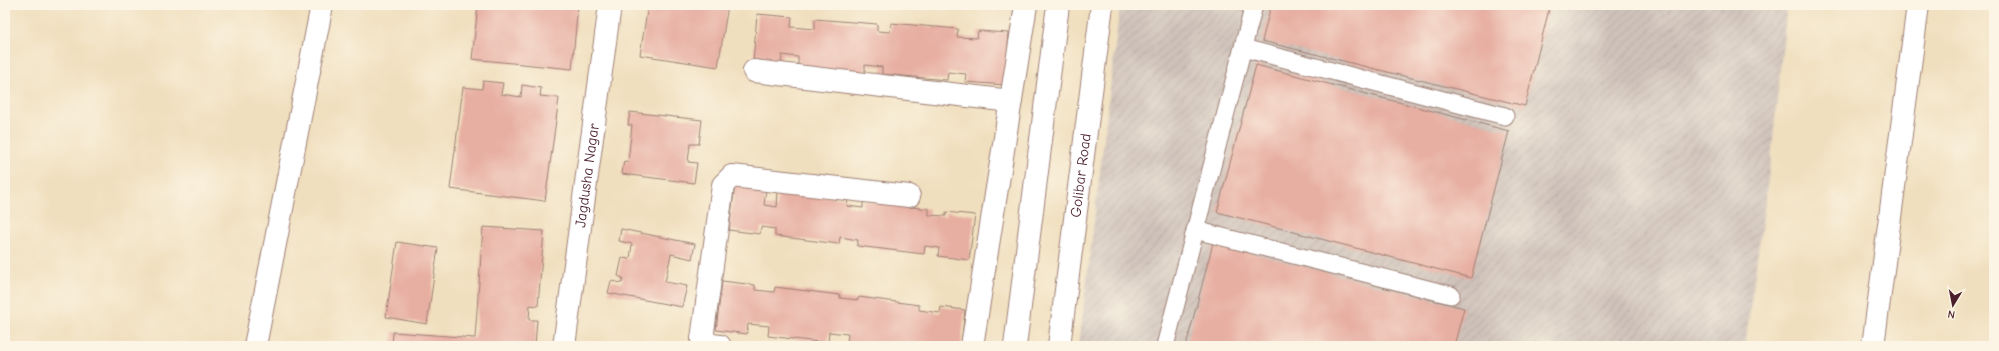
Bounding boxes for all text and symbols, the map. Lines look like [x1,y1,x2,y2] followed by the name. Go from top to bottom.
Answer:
[571,123,603,229] street label: Jagdusha Nagar
[1066,132,1095,218] street label: Golibar Road
[1933,285,1973,325] north arrow
[1947,307,1956,321] text: N

